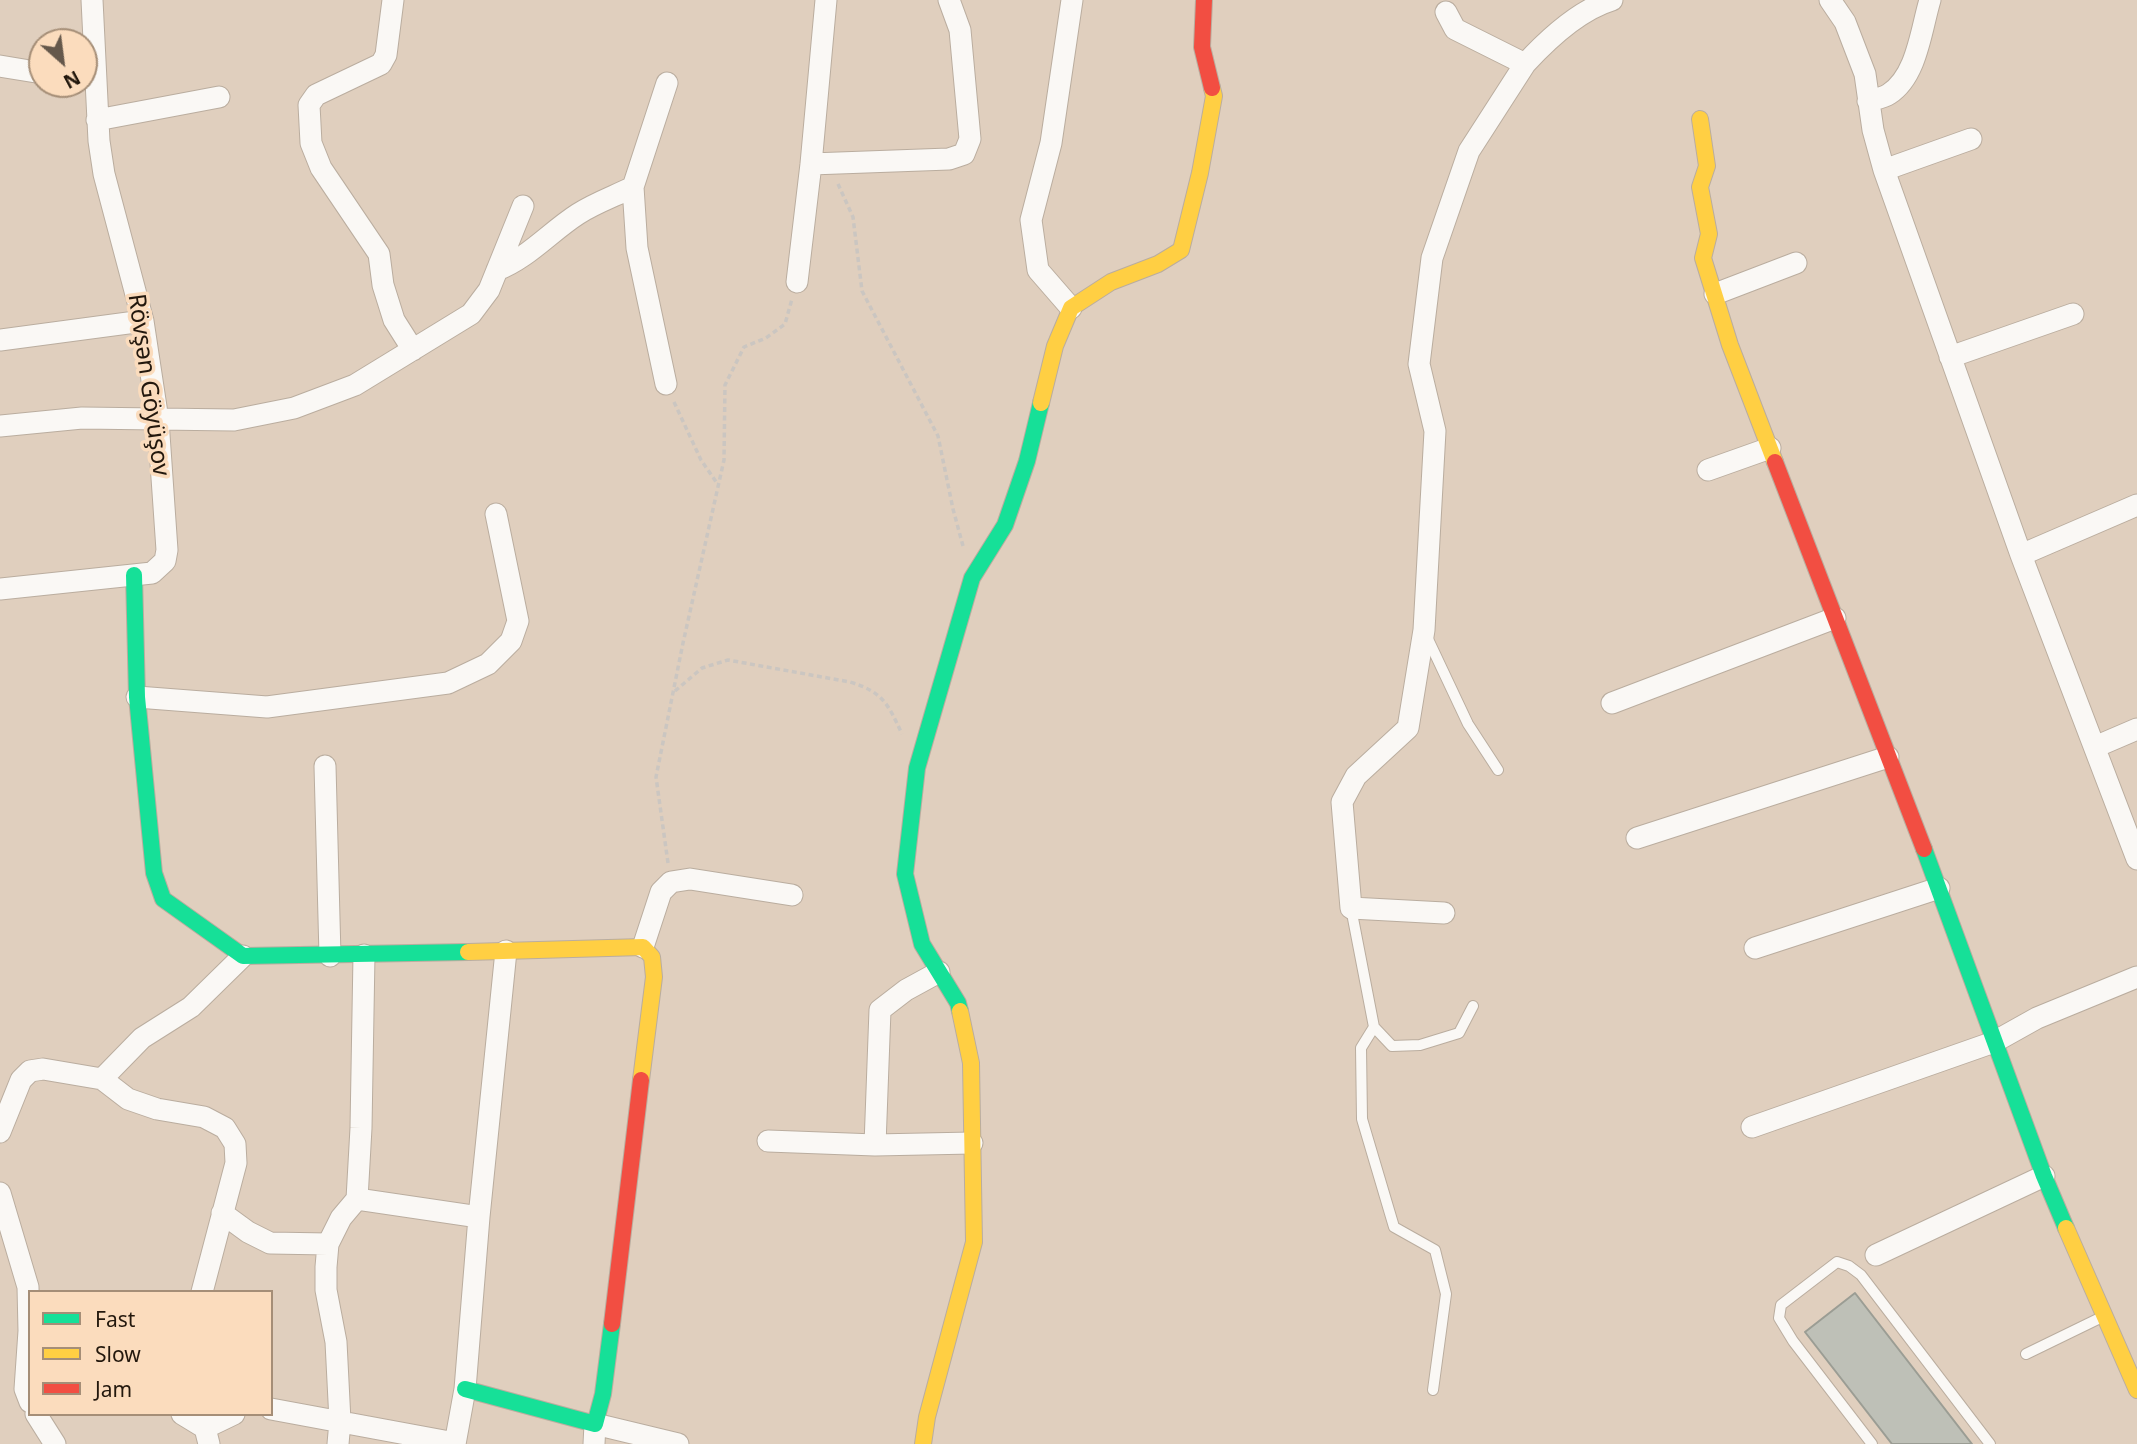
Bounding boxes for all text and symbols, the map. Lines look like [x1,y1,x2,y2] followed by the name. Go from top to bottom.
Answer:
[28,28,98,98] north arrow
[59,65,85,95] text: N
[121,292,175,478] street label: Rövşən Göyüşov
[28,1290,273,1416] legend
[95,1305,135,1333] text: Fast
[95,1340,141,1368] text: Slow
[95,1375,132,1403] text: Jam

